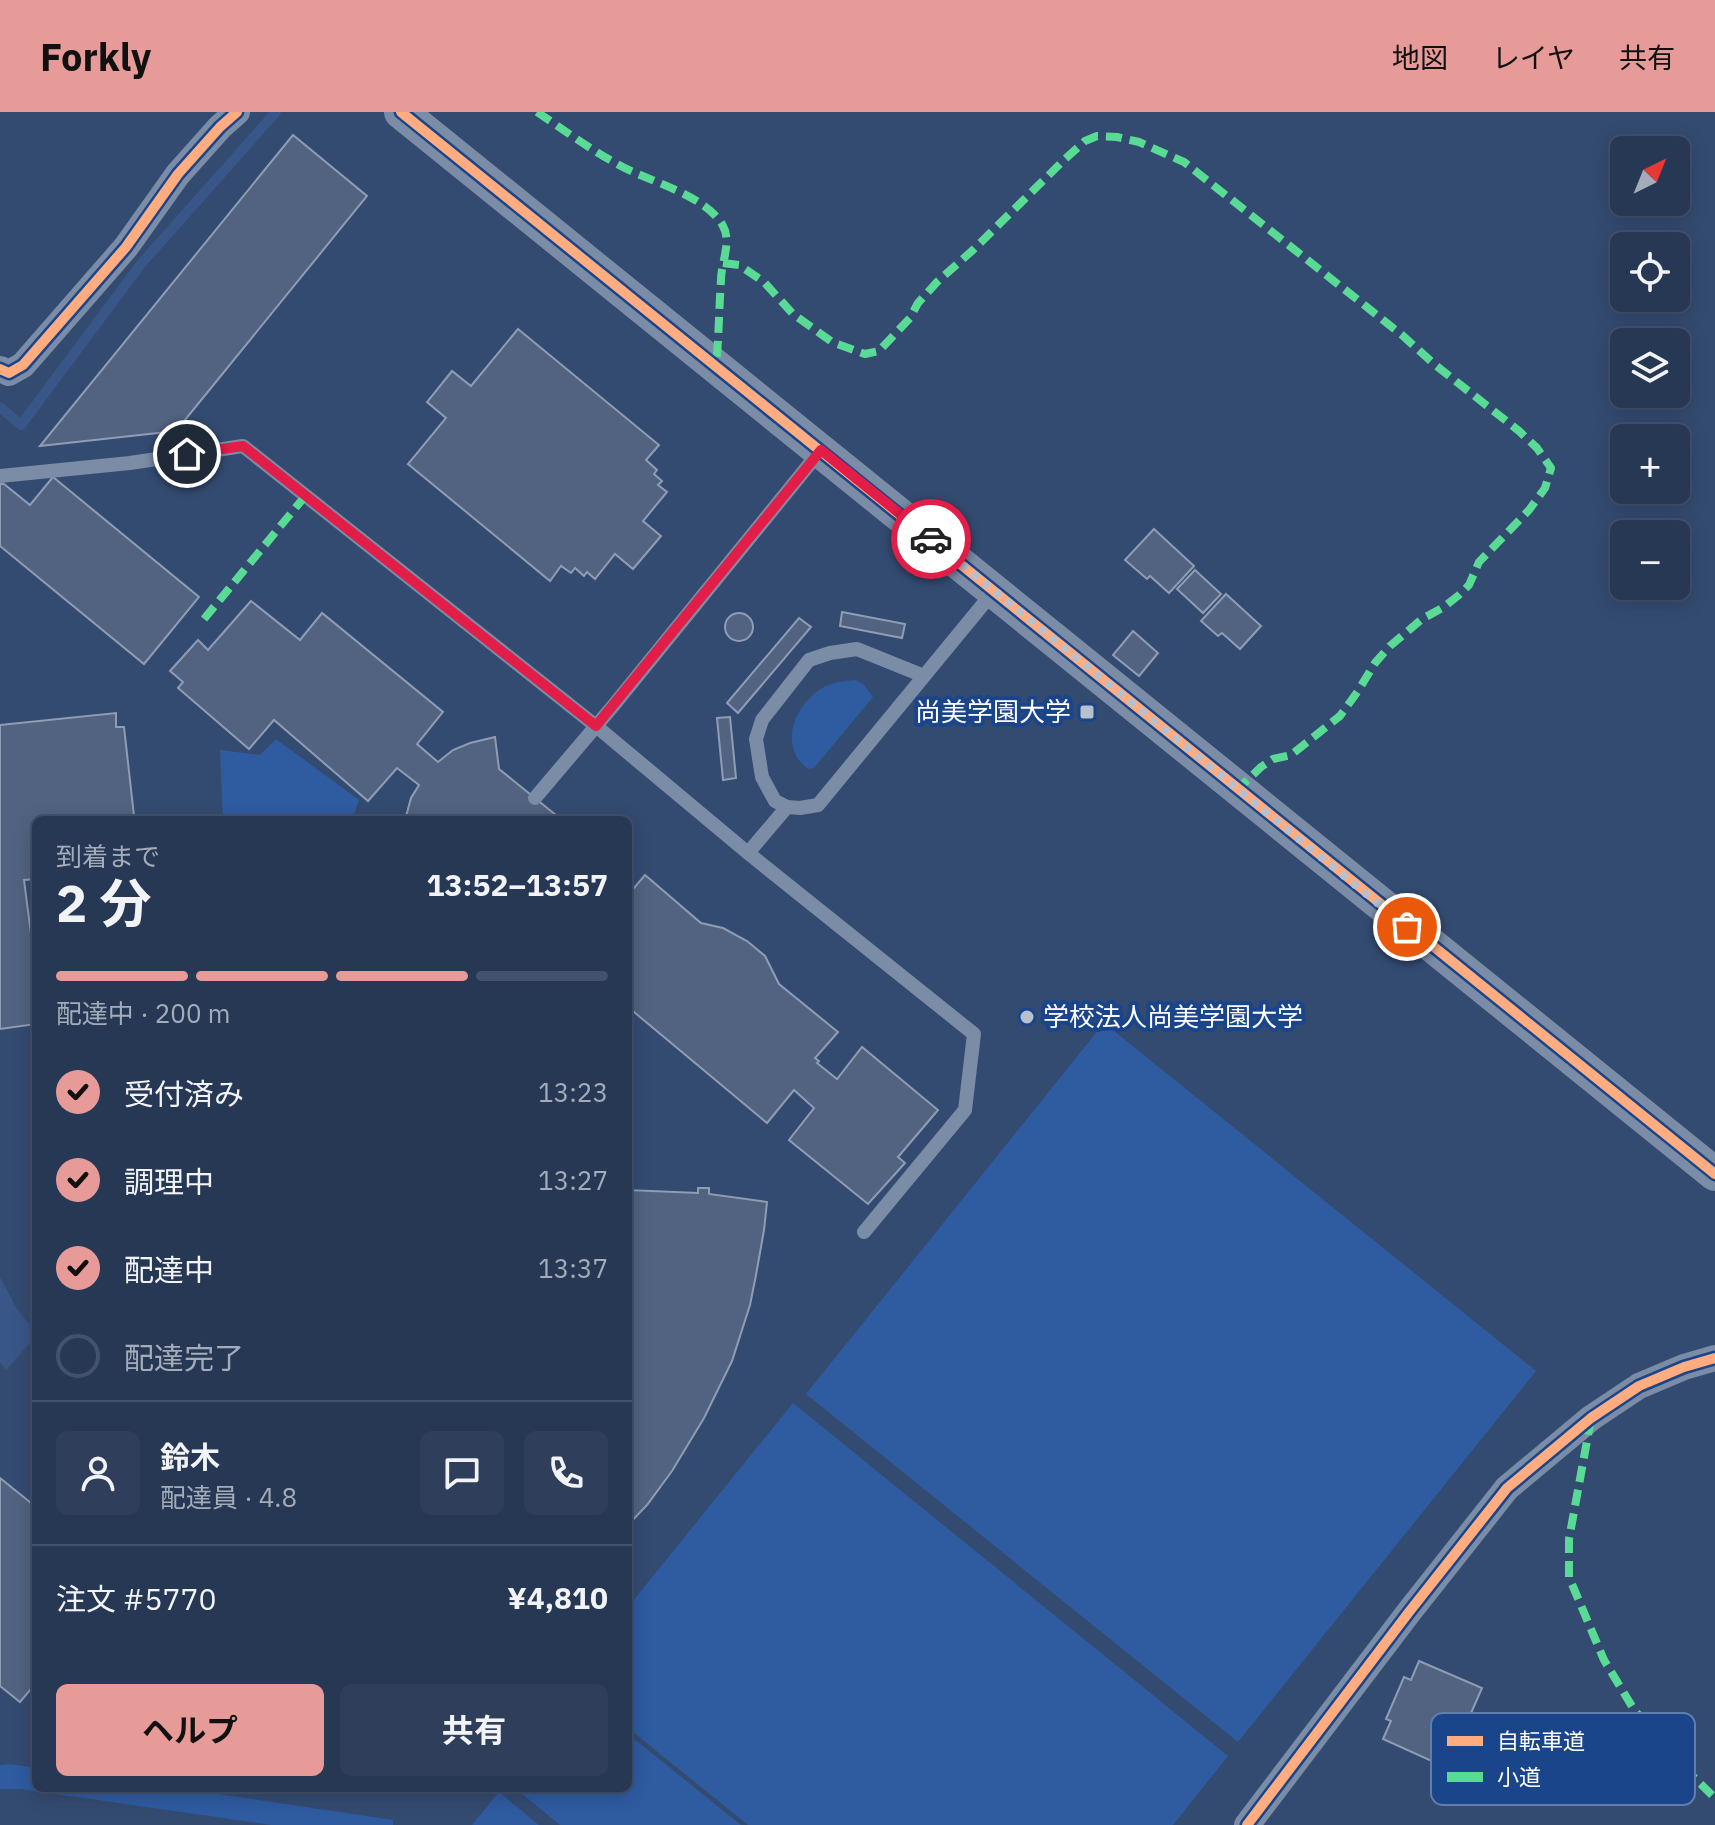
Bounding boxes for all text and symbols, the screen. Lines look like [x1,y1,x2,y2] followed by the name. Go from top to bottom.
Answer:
[40,32,151,81] text: Forkly
[1392,39,1448,76] text: 地図
[1492,39,1575,76] text: レイヤ
[1619,39,1675,76] text: 共有
[1610,136,1690,216] north arrow
[1610,136,1690,600] map controls
[1610,232,1690,312] button: locate
[1610,328,1690,408] button: layers
[153,420,221,488] pin
[1610,424,1690,504] button: +
[165,432,209,476] icon: home
[891,499,971,579] courier
[909,517,953,561] icon: car
[1610,520,1690,600] button: −
[915,694,1071,728] place label: 尚美学園大学
[1078,703,1096,721] marker: 尚美学園大学
[56,839,160,873] text: 到着まで
[427,865,608,904] text: 13:52–13:57
[56,869,151,936] text: 2 分
[1373,893,1441,961] pin
[1385,905,1429,949] icon: bag
[56,996,230,1030] text: 配達中 · 200 m
[1043,999,1303,1033] place label: 学校法人尚美学園大学
[1018,1008,1036,1026] marker: 学校法人尚美学園大学
[56,1070,100,1114] icon: check
[124,1074,244,1113] text: 受付済み
[538,1075,608,1109] text: 13:23
[56,1158,100,1202] icon: check
[124,1162,214,1201] text: 調理中
[538,1163,608,1197] text: 13:27
[56,1246,100,1290] icon: check
[124,1250,214,1289] text: 配達中
[538,1251,608,1285] text: 13:37
[124,1338,244,1377] text: 配達完了
[56,1431,140,1515] button: person
[420,1431,504,1515] button: chat
[524,1431,608,1515] button: phone
[160,1437,220,1476] text: 鈴木
[160,1480,297,1514] text: 配達員 · 4.8
[507,1578,608,1617] text: ¥4,810
[56,1579,216,1618] text: 注文 #5770
[56,1684,324,1776] button: ヘルプ
[340,1684,608,1776] button: 共有
[1431,1713,1695,1805] legend
[1497,1726,1585,1755] text: 自転車道
[1497,1762,1541,1791] text: 小道

